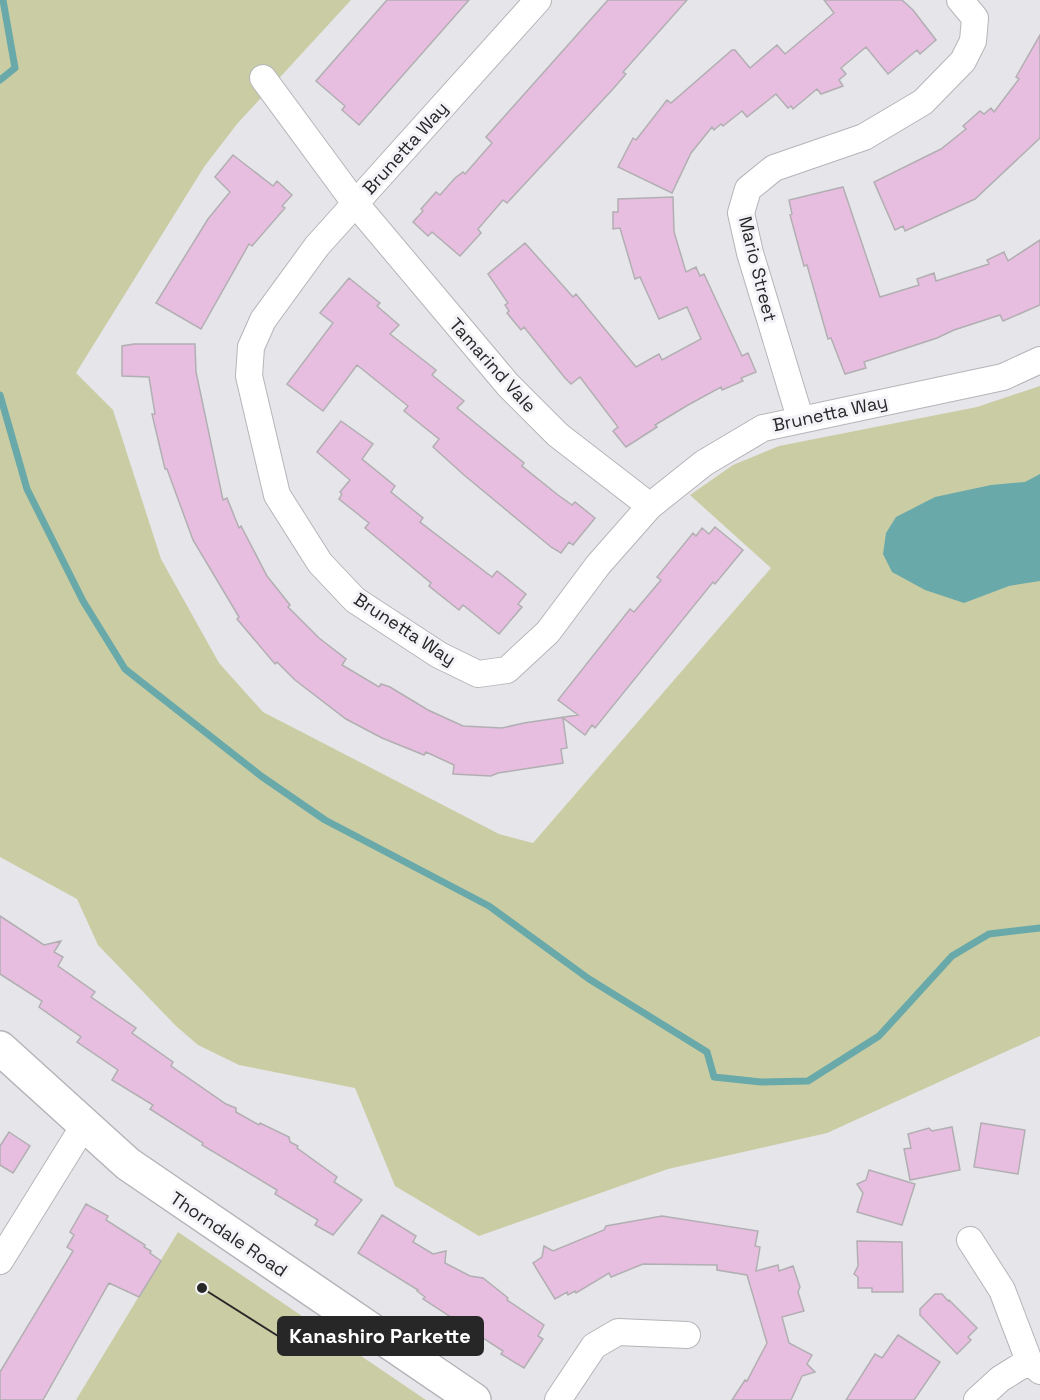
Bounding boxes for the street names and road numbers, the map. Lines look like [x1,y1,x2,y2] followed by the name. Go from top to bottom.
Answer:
[357,97,453,199] street label: Brunetta Way
[734,214,782,324] street label: Mario Street
[445,313,541,417] street label: Tamarind Vale
[770,390,890,436] street label: Brunetta Way
[350,587,460,671] street label: Brunetta Way
[166,1186,292,1282] street label: Thorndale Road

